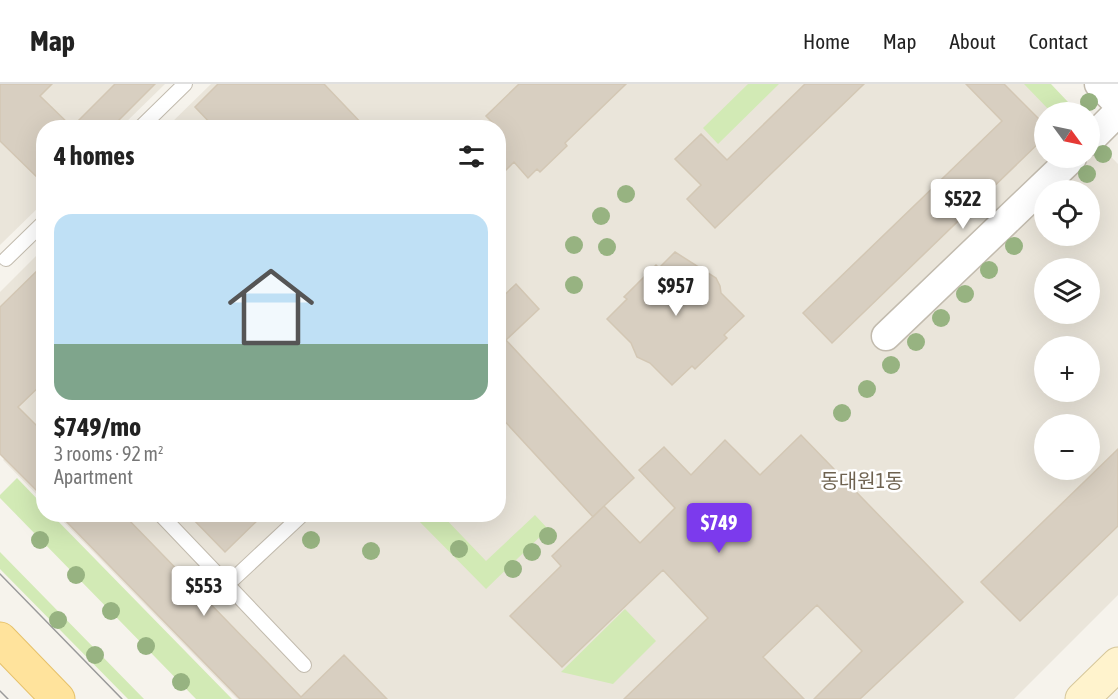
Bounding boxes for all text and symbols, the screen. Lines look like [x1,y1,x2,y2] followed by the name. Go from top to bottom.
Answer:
[30,25,75,57] text: Map
[803,29,850,53] text: Home
[883,29,917,53] text: Map
[950,29,996,53] text: About
[1029,29,1088,53] text: Contact
[1034,102,1100,168] north arrow
[1034,102,1100,480] map controls
[455,140,488,173] icon: filters
[54,141,134,171] text: 4 homes
[927,179,999,230] pin: $522
[1034,180,1100,246] button: locate
[945,187,981,210] text: $522
[217,253,325,361] icon: home
[1034,258,1100,324] button: layers
[640,266,712,317] pin: $957
[658,274,694,297] text: $957
[1034,336,1100,402] button: +
[54,412,141,442] text: $749/mo
[1034,414,1100,480] button: −
[54,442,164,465] text: 3 rooms · 92 m²
[54,465,133,488] text: Apartment
[821,469,904,492] district label: 동대원1동
[683,503,755,554] pin: $749
[701,511,737,534] text: $749
[168,566,240,617] pin: $553
[186,574,222,597] text: $553

